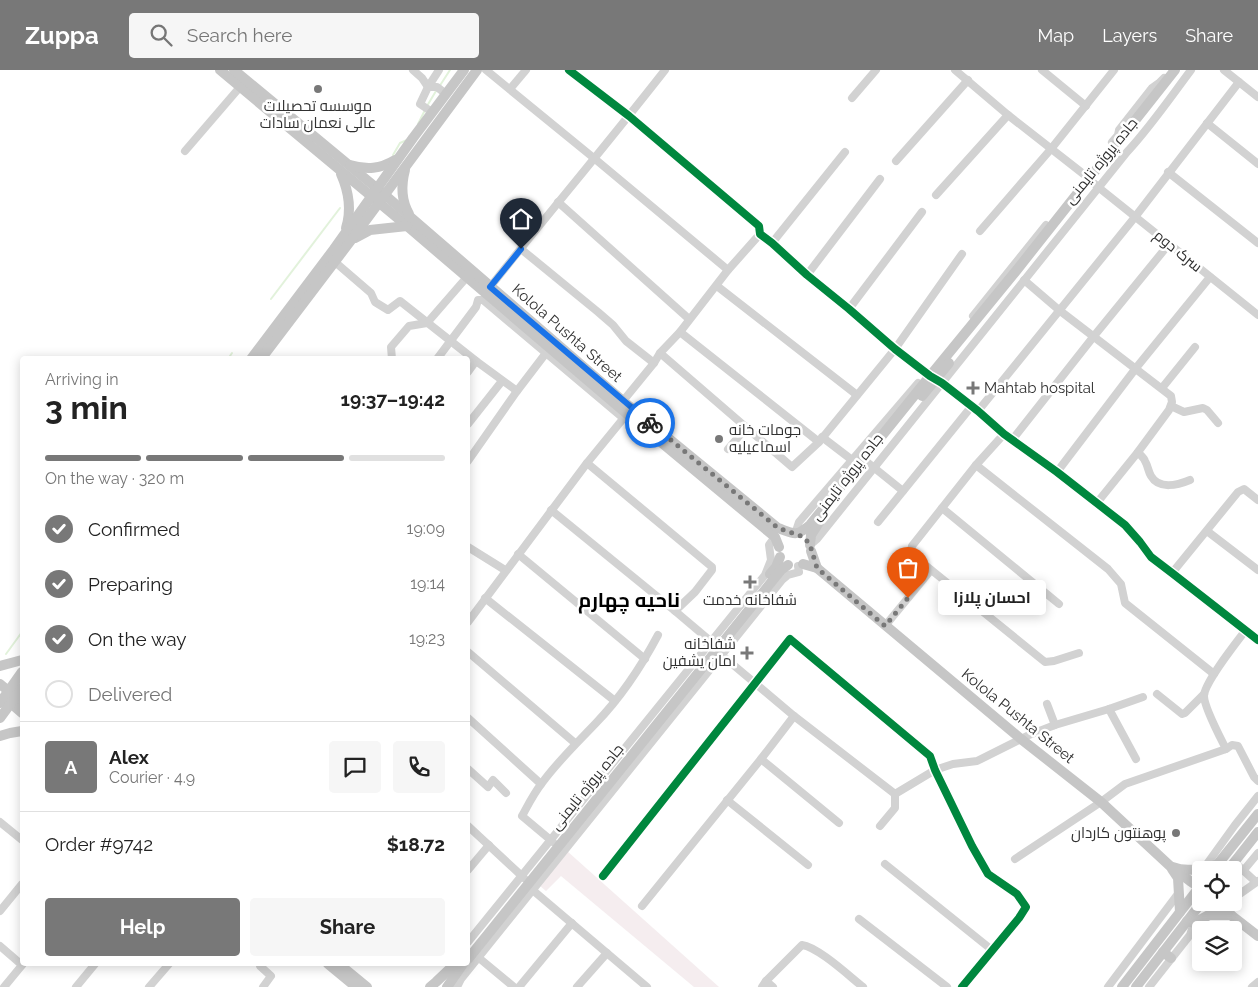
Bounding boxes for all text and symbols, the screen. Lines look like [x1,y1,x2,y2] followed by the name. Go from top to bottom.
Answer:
[129,13,479,58] search box
[25,21,99,50] text: Zuppa
[147,21,175,49] icon: search
[187,24,292,46] text: Search here
[1038,25,1074,46] text: Map
[1102,25,1157,46] text: Layers
[1185,25,1233,46] text: Share
[312,83,324,95] marker: موسسه تحصیلات عالی نعمان سادات
[260,97,376,133] place label: موسسه تحصیلات عالی نعمان سادات
[1061,114,1142,208] street label: جاده پروژه تایمنی
[500,198,542,249] pin
[507,205,535,233] icon: home
[1150,226,1206,277] street label: سرک دوم
[508,280,626,386] street label: Kolola Pushta Street
[45,370,119,389] text: Arriving in
[984,379,1096,397] place label: Mahtab hospital
[966,381,980,395] marker: Mahtab hospital
[341,388,445,410] text: 19:37–19:42
[45,389,128,426] text: 3 min
[625,398,675,448] courier
[636,409,664,437] icon: bike
[729,421,801,456] place label: جومات خانه اسماعيليه
[807,430,888,525] street label: جاده پروژه تایمنی
[713,433,725,445] marker: جومات خانه اسماعيليه
[45,469,184,488] text: On the way · 320 m
[45,515,73,543] icon: check
[88,518,180,540] text: Confirmed
[407,519,445,538] text: 19:09
[887,547,929,598] pin
[894,554,922,582] icon: bag
[45,570,73,598] icon: check
[88,573,173,595] text: Preparing
[410,574,445,593] text: 19:14
[743,575,757,589] marker: شفاخانه خدمت
[938,580,1046,616] callout: احسان پلازا
[578,588,680,614] district label: ناحیه چهارم
[953,588,1031,607] text: احسان پلازا
[703,591,797,609] place label: شفاخانه خدمت
[45,625,73,653] icon: check
[88,628,187,650] text: On the way
[409,629,445,648] text: 19:23
[663,635,736,671] place label: شفاخانه امان یشفین
[740,646,754,660] marker: شفاخانه امان یشفین
[958,665,1078,767] street label: Kolola Pushta Street
[88,683,172,705] text: Delivered
[547,740,628,834] street label: جاده پروژه تایمنی
[329,741,381,793] button: chat
[393,741,445,793] button: phone
[109,746,149,768] text: Alex
[65,756,77,778] text: A
[109,768,195,787] text: Courier · 4.9
[1071,824,1166,843] place label: پوهنتون کاردان
[1170,827,1182,839] marker: پوهنتون کاردان
[45,833,153,855] text: Order #9742
[387,833,445,855] text: $18.72
[1192,861,1242,971] map controls
[1192,861,1242,911] button: locate
[45,898,240,956] button: Help
[250,898,445,956] button: Share
[1192,921,1242,971] button: layers

